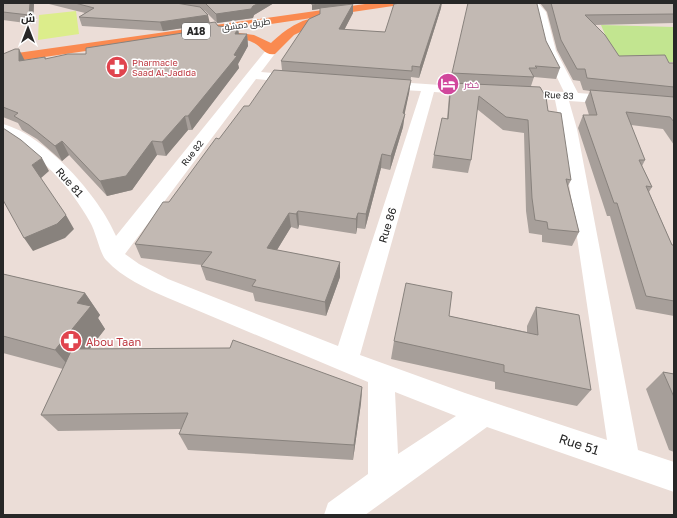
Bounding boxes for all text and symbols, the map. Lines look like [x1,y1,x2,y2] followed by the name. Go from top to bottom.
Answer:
[8,8,48,48] north arrow
[21,11,35,25] text: ش
[221,15,271,34] street label: طريق دمشق
[182,23,210,39] road number: A18
[104,54,130,80] pharmacy icon: Pharmacie Saad Al-Jadida
[132,57,196,78] place label: Pharmacie Saad Al-Jadida
[435,71,461,97] hotel icon: خضر
[463,79,479,90] place label: خضر
[544,89,574,101] street label: Rue 83
[179,138,205,168] street label: Rue 82
[53,165,87,199] street label: Rue 81
[375,205,399,244] street label: Rue 86
[58,328,84,354] pharmacy icon: Abou Taan
[86,335,141,348] place label: Abou Taan
[557,430,601,458] street label: Rue 51

